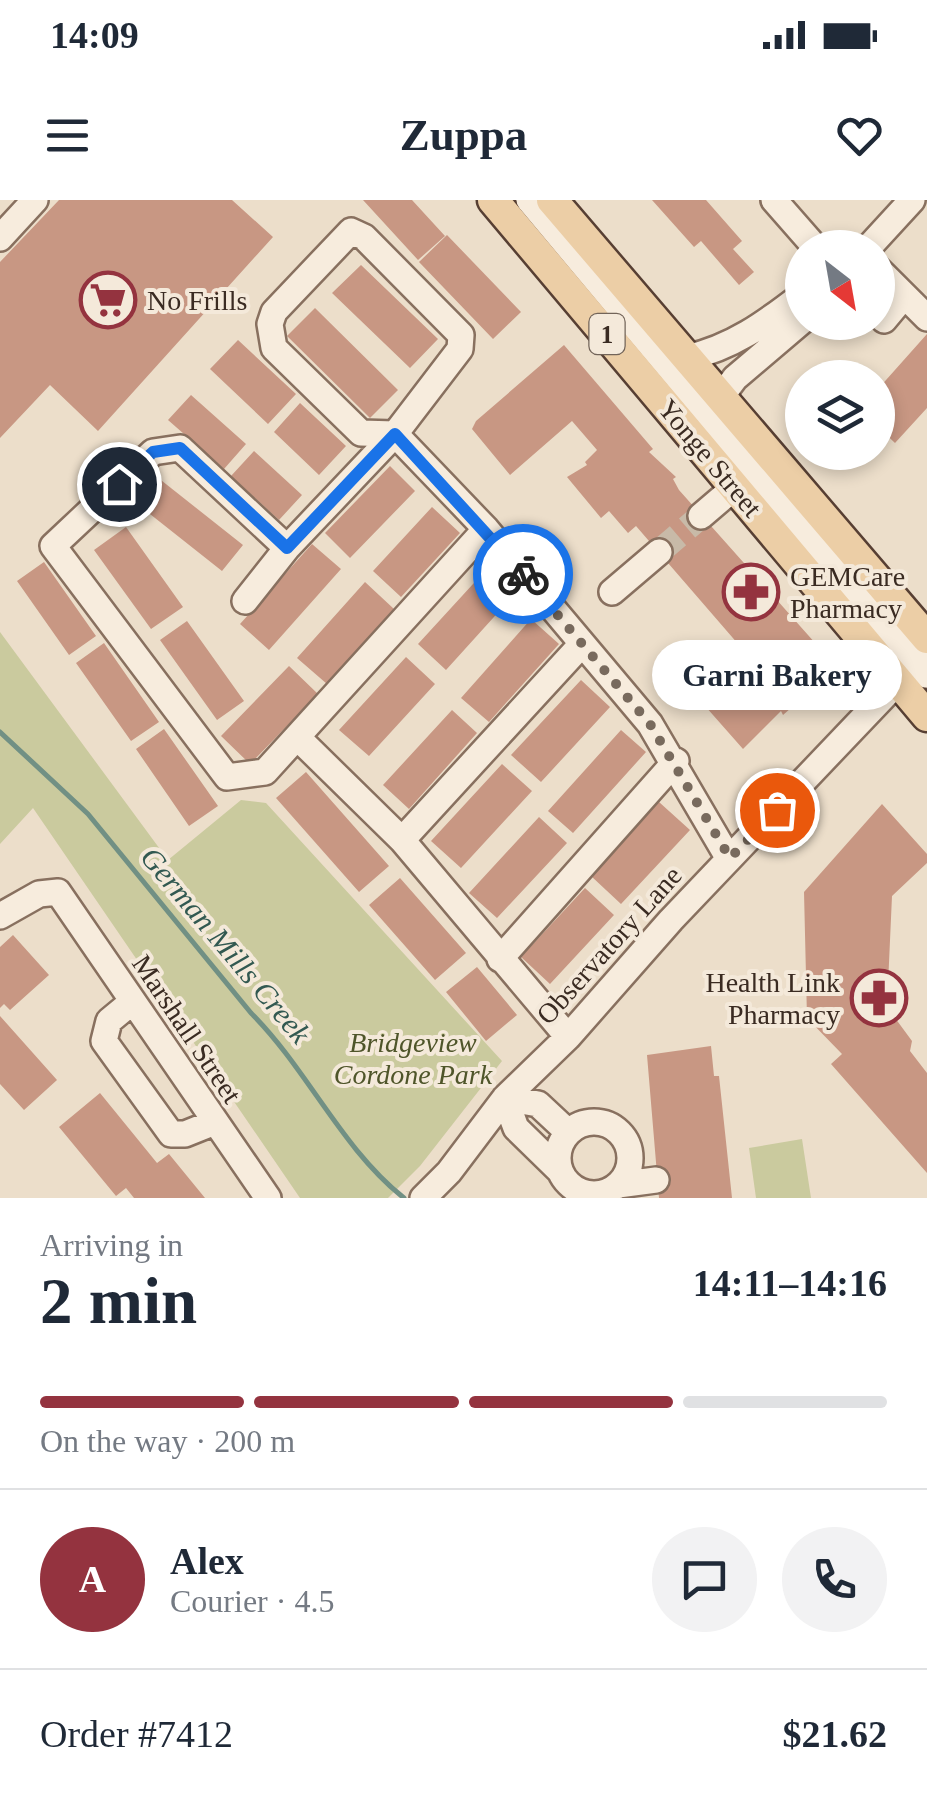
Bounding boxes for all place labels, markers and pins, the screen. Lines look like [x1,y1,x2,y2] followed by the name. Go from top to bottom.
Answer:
[78,270,138,330] supermarket icon: No Frills
[147,285,247,316] place label: No Frills
[77,442,162,527] pin
[790,561,905,624] place label: GEMCare Pharmacy
[721,562,781,622] pharmacy icon: GEMCare Pharmacy
[652,640,902,710] callout: Garni Bakery
[735,768,820,853] pin
[705,967,840,1030] place label: Health Link Pharmacy
[849,968,909,1028] pharmacy icon: Health Link Pharmacy

